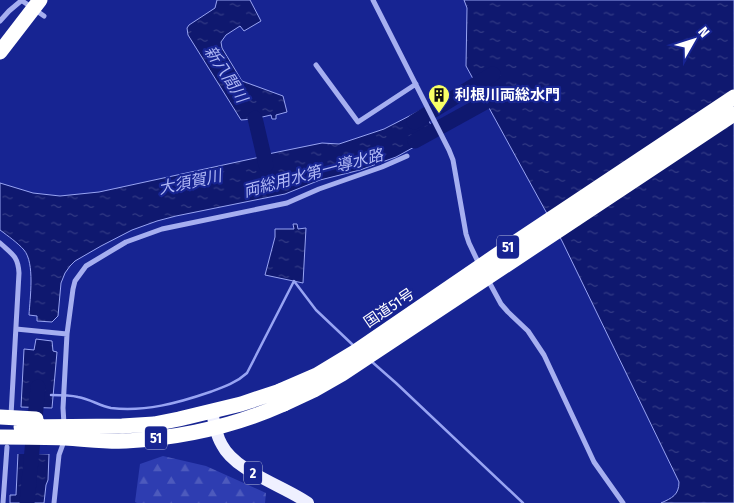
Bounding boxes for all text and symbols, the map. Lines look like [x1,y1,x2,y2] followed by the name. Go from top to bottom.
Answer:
[669,15,719,65] north arrow
[694,24,713,41] text: N
[201,42,252,108] water label: 新八間川
[427,83,451,114] building icon: 利根川両総水門
[455,86,560,104] place label: 利根川両総水門
[241,145,387,201] water label: 両総用水第一導水路
[157,166,225,198] water label: 大須賀川
[497,236,519,258] road number: 51
[360,285,418,331] street label: 国道51号
[145,426,167,449] road number: 51
[244,462,262,484] road number: 2

